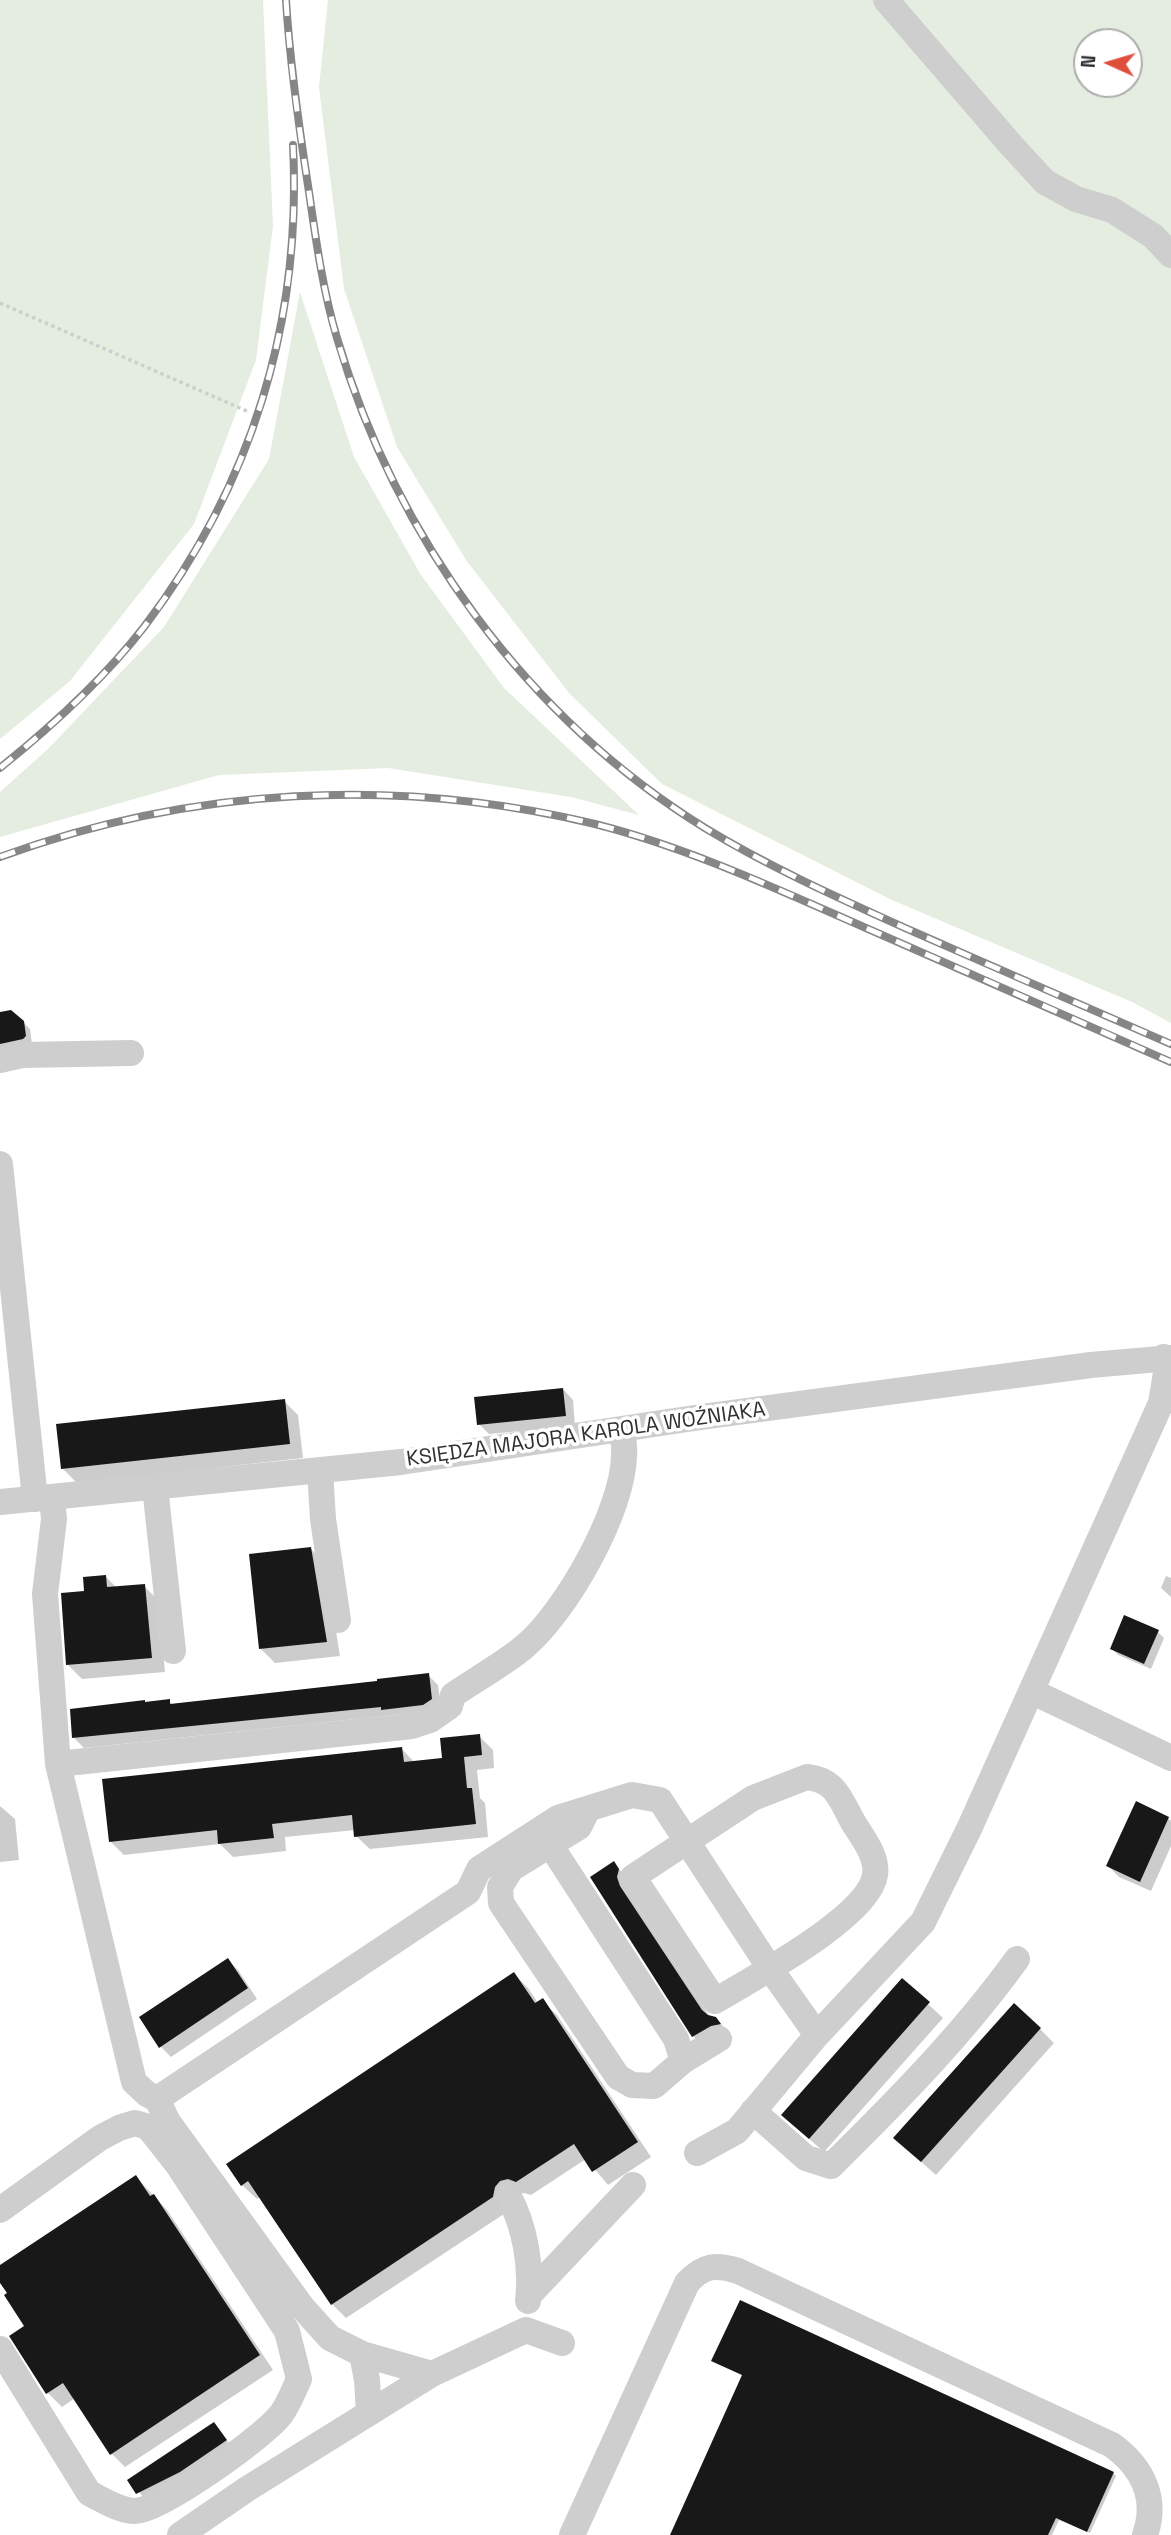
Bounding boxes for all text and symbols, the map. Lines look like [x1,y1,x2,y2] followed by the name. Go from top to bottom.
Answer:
[1073,28,1143,98] north arrow
[1076,54,1101,69] text: N
[405,1397,767,1473] street label: KSIĘDZA MAJORA KAROLA WOŹNIAKA

